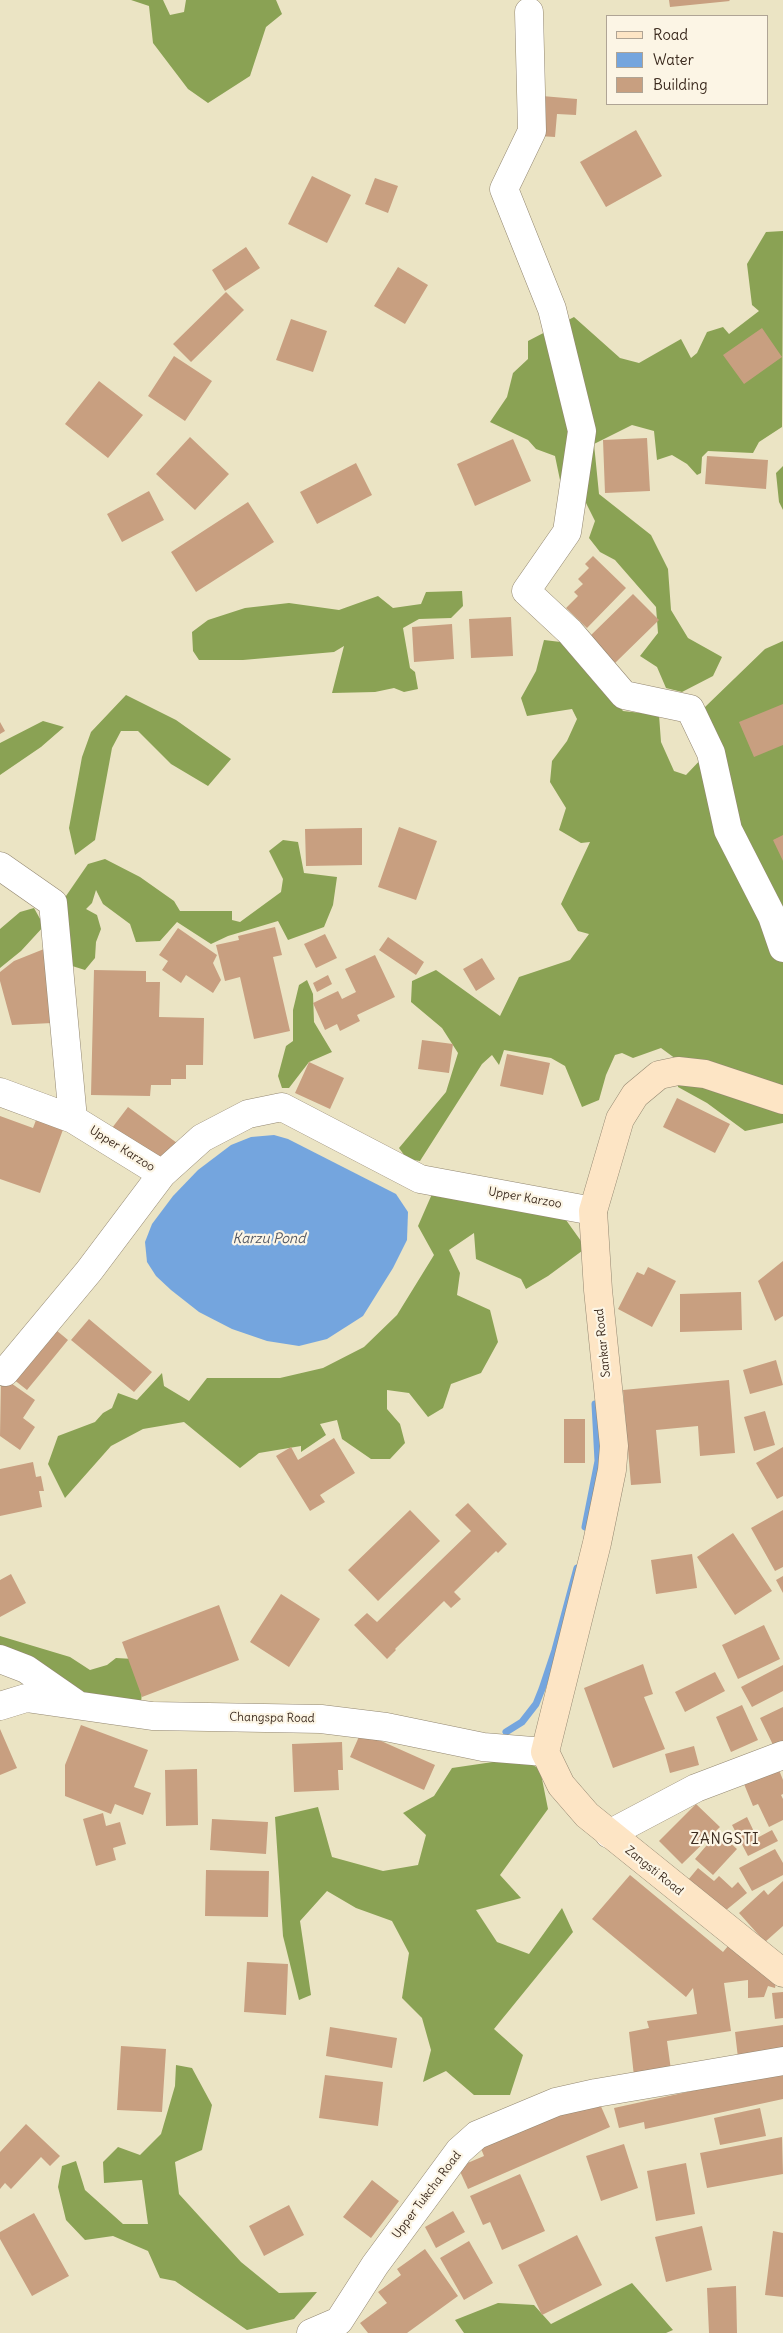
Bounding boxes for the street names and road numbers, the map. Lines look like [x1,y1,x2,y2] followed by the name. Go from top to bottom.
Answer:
[87,1123,157,1175] street label: Upper Karzoo
[487,1184,563,1212] street label: Upper Karzoo
[592,1308,614,1378] street label: Sankar Road
[229,1710,315,1726] street label: Changspa Road
[622,1843,686,1899] street label: Zangsti Road
[390,2149,464,2241] street label: Upper Tukcha Road

